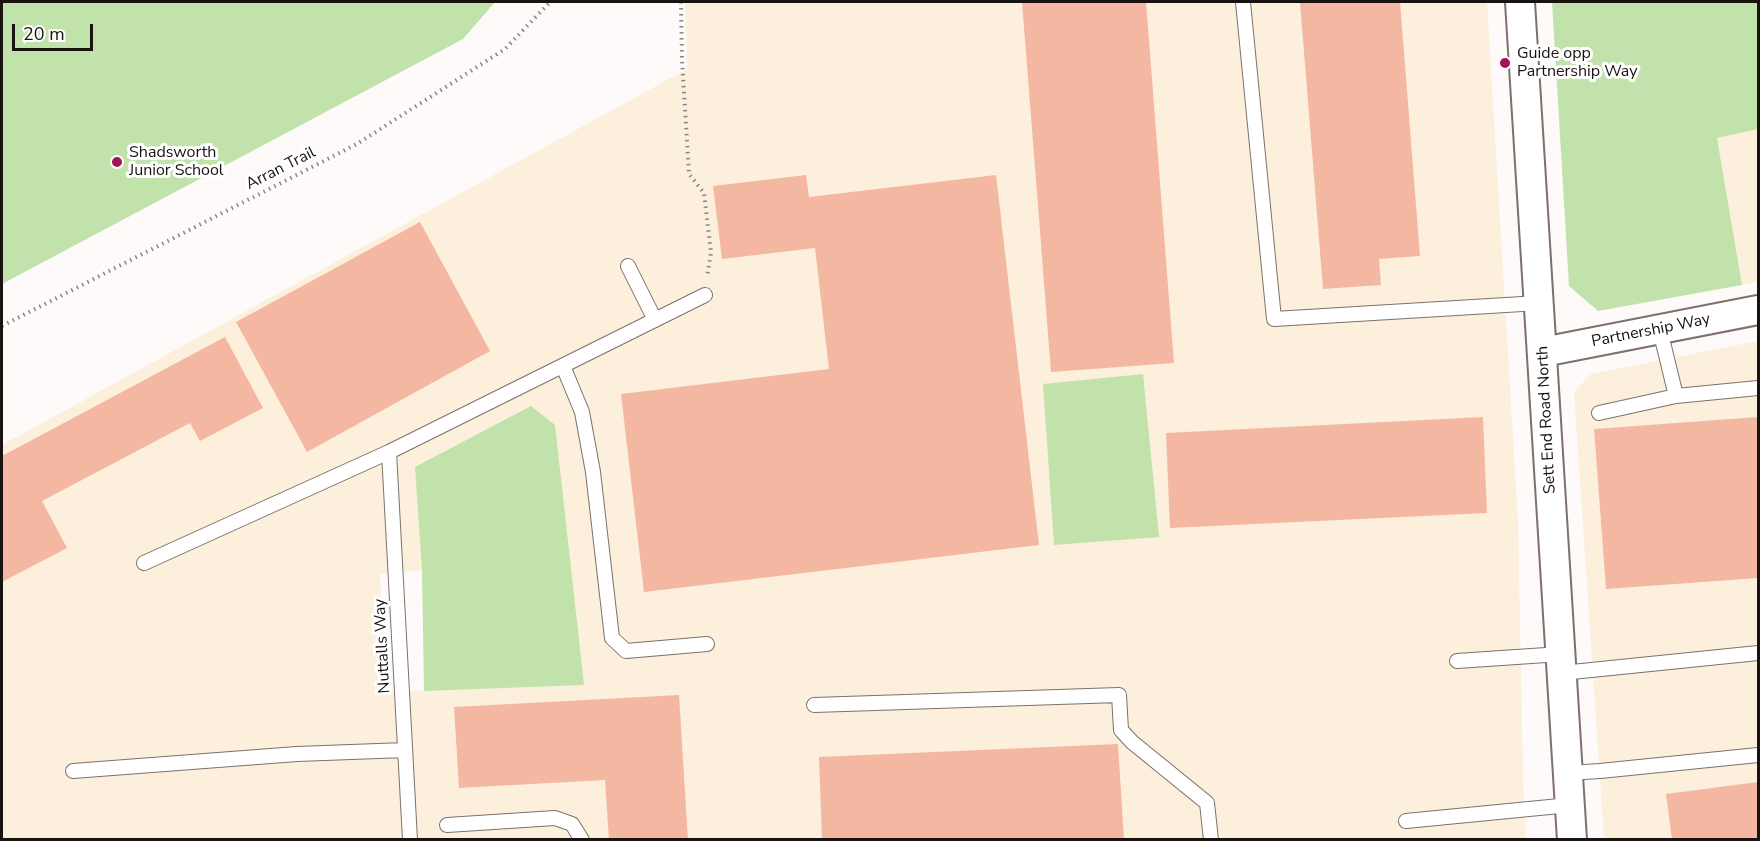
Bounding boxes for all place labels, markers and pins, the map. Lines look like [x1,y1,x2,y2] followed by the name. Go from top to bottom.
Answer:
[1517,44,1637,82] place label: Guide opp Partnership Way
[1498,56,1512,70] marker: Guide opp Partnership Way
[129,143,224,181] place label: Shadsworth Junior School
[110,155,124,169] marker: Shadsworth Junior School

